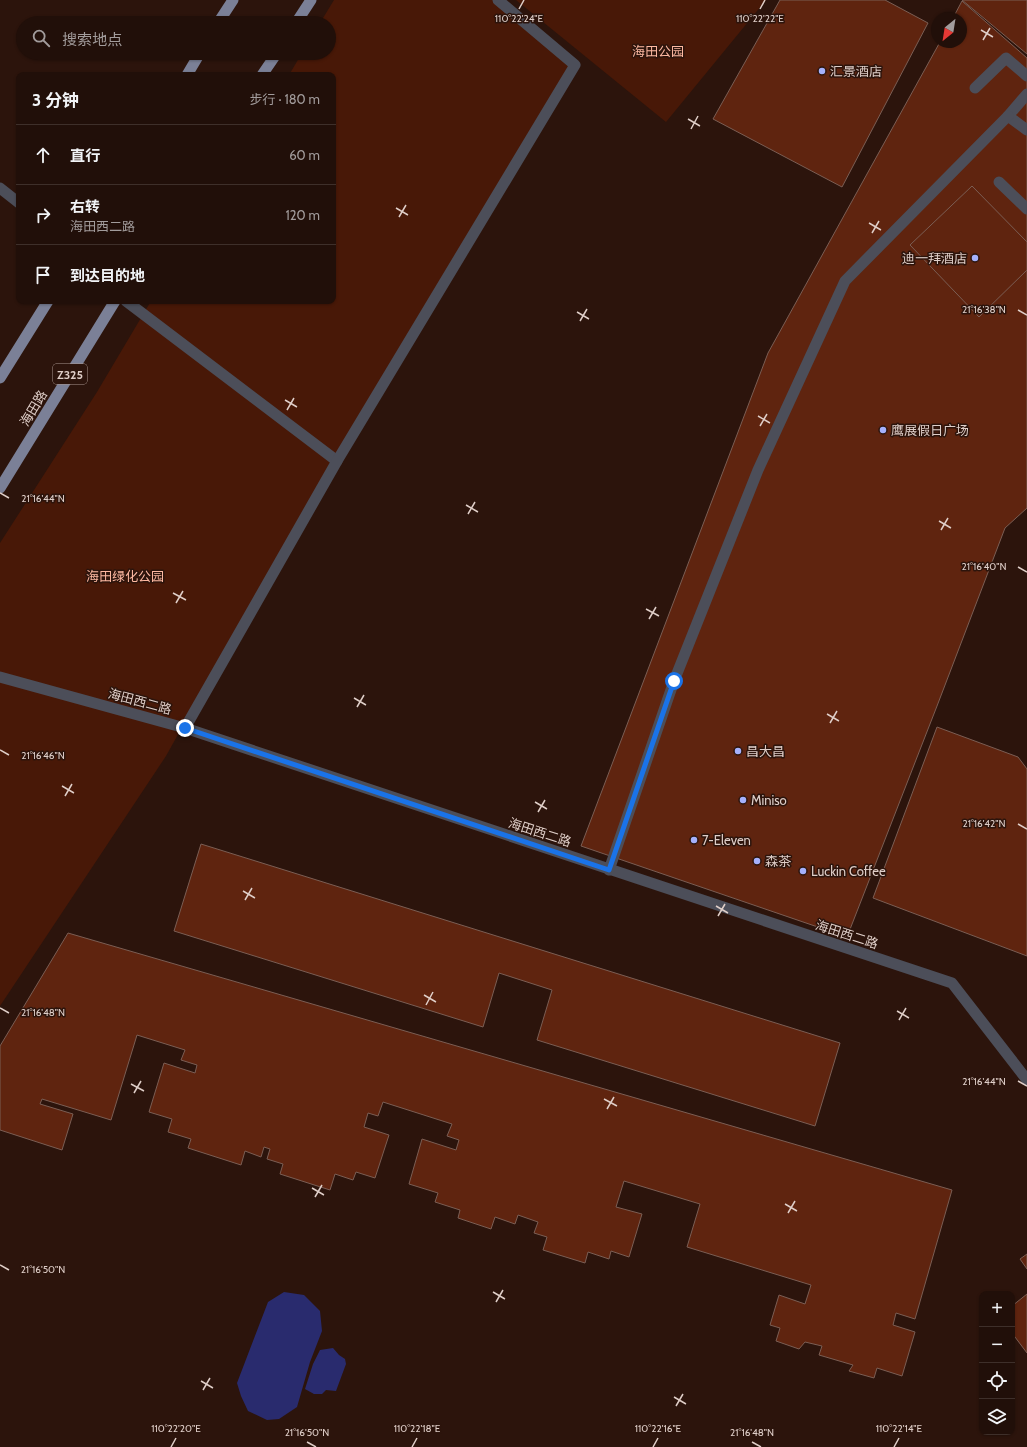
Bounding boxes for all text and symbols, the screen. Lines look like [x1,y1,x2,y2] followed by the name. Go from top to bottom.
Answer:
[495,12,544,25] text: 110°22'24"E
[736,12,784,25] text: 110°22'22"E
[931,12,967,48] north arrow
[16,16,336,60] search box
[30,27,52,49] icon: search
[62,31,122,49] text: 搜索地点
[632,43,684,59] park label: 海田公园
[830,63,882,79] place label: 汇景酒店
[817,66,827,76] marker: 汇景酒店
[32,90,79,110] text: 3 分钟
[250,91,320,107] text: 步行 · 180 m
[32,144,54,166] icon: ahead
[70,147,100,165] text: 直行
[289,147,320,163] text: 60 m
[70,198,100,216] text: 右转
[32,204,54,226] icon: right
[286,207,320,223] text: 120 m
[70,218,135,234] text: 海田西二路
[902,250,967,266] place label: 迪一拜酒店
[970,253,980,263] marker: 迪一拜酒店
[32,264,54,286] icon: arrive
[70,267,145,285] text: 到达目的地
[962,303,1006,316] text: 21°16'38"N
[53,364,87,384] road number: Z325
[16,387,50,429] street label: 海田路
[891,422,969,438] place label: 鹰展假日广场
[878,425,888,435] marker: 鹰展假日广场
[21,492,65,505] text: 21°16'44"N
[962,560,1006,573] text: 21°16'40"N
[86,568,164,584] park label: 海田绿化公园
[665,672,683,690] route start
[107,685,173,717] street label: 海田西二路
[176,719,194,737] route end
[746,743,785,759] place label: 昌大昌
[733,746,743,756] marker: 昌大昌
[21,749,65,762] text: 21°16'46"N
[751,792,787,808] place label: Miniso
[738,795,748,805] marker: Miniso
[507,814,573,850] street label: 海田西二路
[962,817,1006,830] text: 21°16'42"N
[702,832,751,848] place label: 7-Eleven
[689,835,699,845] marker: 7-Eleven
[765,853,792,869] place label: 森茶
[752,856,762,866] marker: 森茶
[811,863,886,879] place label: Luckin Coffee
[798,866,808,876] marker: Luckin Coffee
[814,916,880,952] street label: 海田西二路
[21,1006,65,1019] text: 21°16'48"N
[962,1075,1006,1088] text: 21°16'44"N
[21,1263,65,1276] text: 21°16'50"N
[979,1291,1015,1435] map controls
[979,1291,1015,1327] button: +
[979,1327,1015,1363] button: −
[979,1363,1015,1399] button: locate
[979,1399,1015,1435] button: layers
[151,1422,201,1435] text: 110°22'20"E
[394,1422,441,1435] text: 110°22'18"E
[635,1422,682,1435] text: 110°22'16"E
[876,1422,923,1435] text: 110°22'14"E
[285,1426,329,1439] text: 21°16'50"N
[730,1426,774,1439] text: 21°16'48"N

